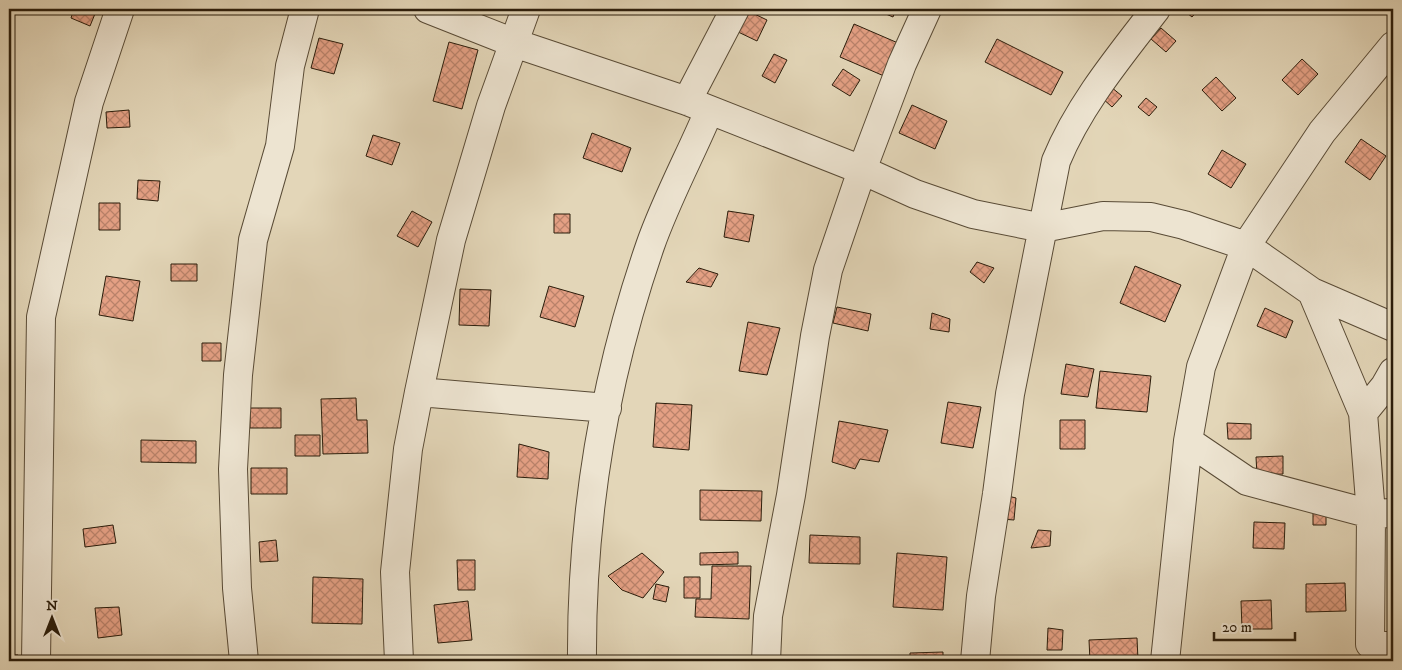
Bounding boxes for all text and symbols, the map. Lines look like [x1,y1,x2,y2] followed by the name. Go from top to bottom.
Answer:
[28,592,78,642] north arrow
[46,597,58,615] text: N
[1214,610,1296,642] scale bar
[1222,618,1252,637] text: 20 m

